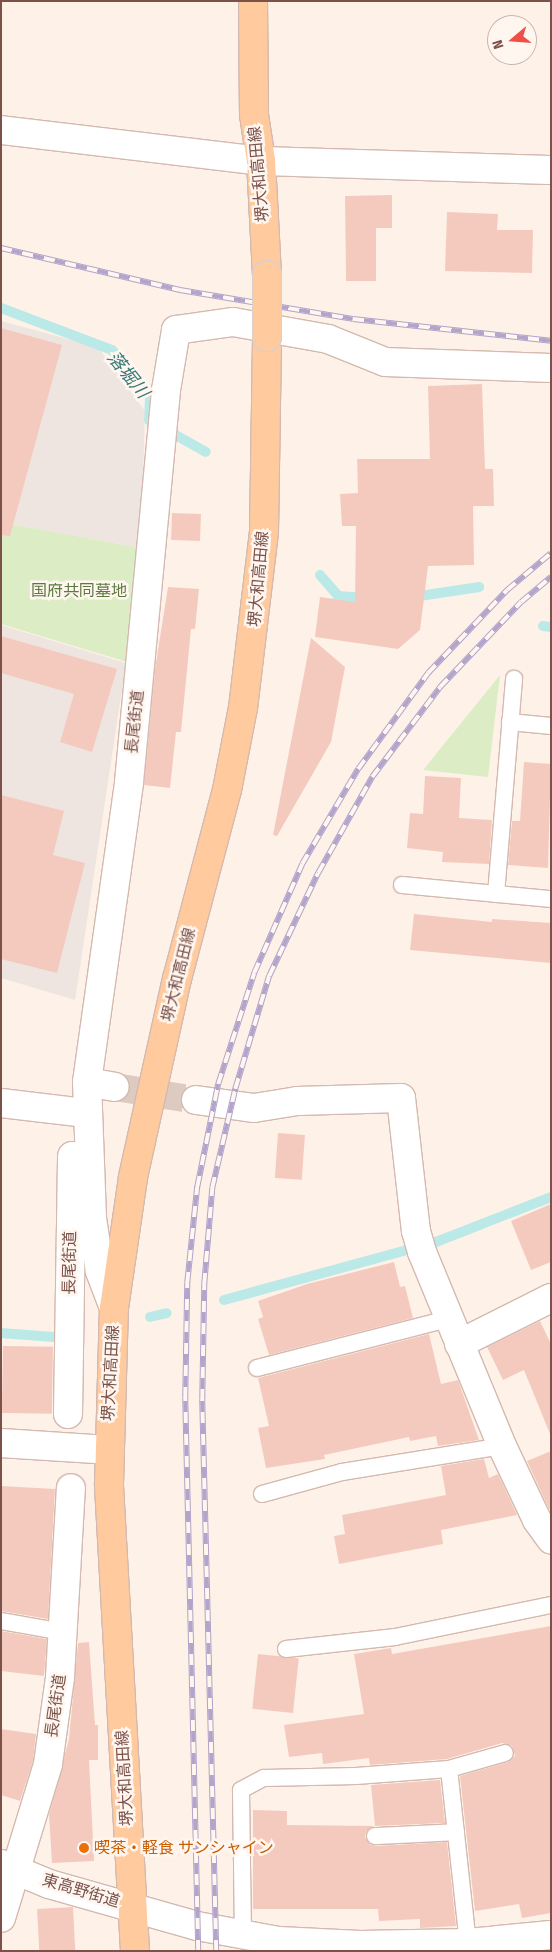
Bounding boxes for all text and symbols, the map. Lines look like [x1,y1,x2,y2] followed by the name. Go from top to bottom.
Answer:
[487,15,537,65] north arrow
[489,38,508,51] text: N
[245,125,273,223] street label: 堺大和高田線
[103,347,153,403] water label: 落堀川
[245,530,273,628] street label: 堺大和高田線
[31,581,127,601] park label: 国府共同墓地
[122,689,148,755] street label: 長尾街道
[158,926,200,1024] street label: 堺大和高田線
[60,1231,80,1295] street label: 長尾街道
[99,1325,123,1421] street label: 堺大和高田線
[42,1673,70,1739] street label: 長尾街道
[113,1730,137,1826] street label: 堺大和高田線
[94,1838,274,1858] place label: 喫茶・軽食 サンシャイン
[78,1842,90,1854] marker: 喫茶・軽食 サンシャイン
[40,1870,122,1912] street label: 東高野街道

